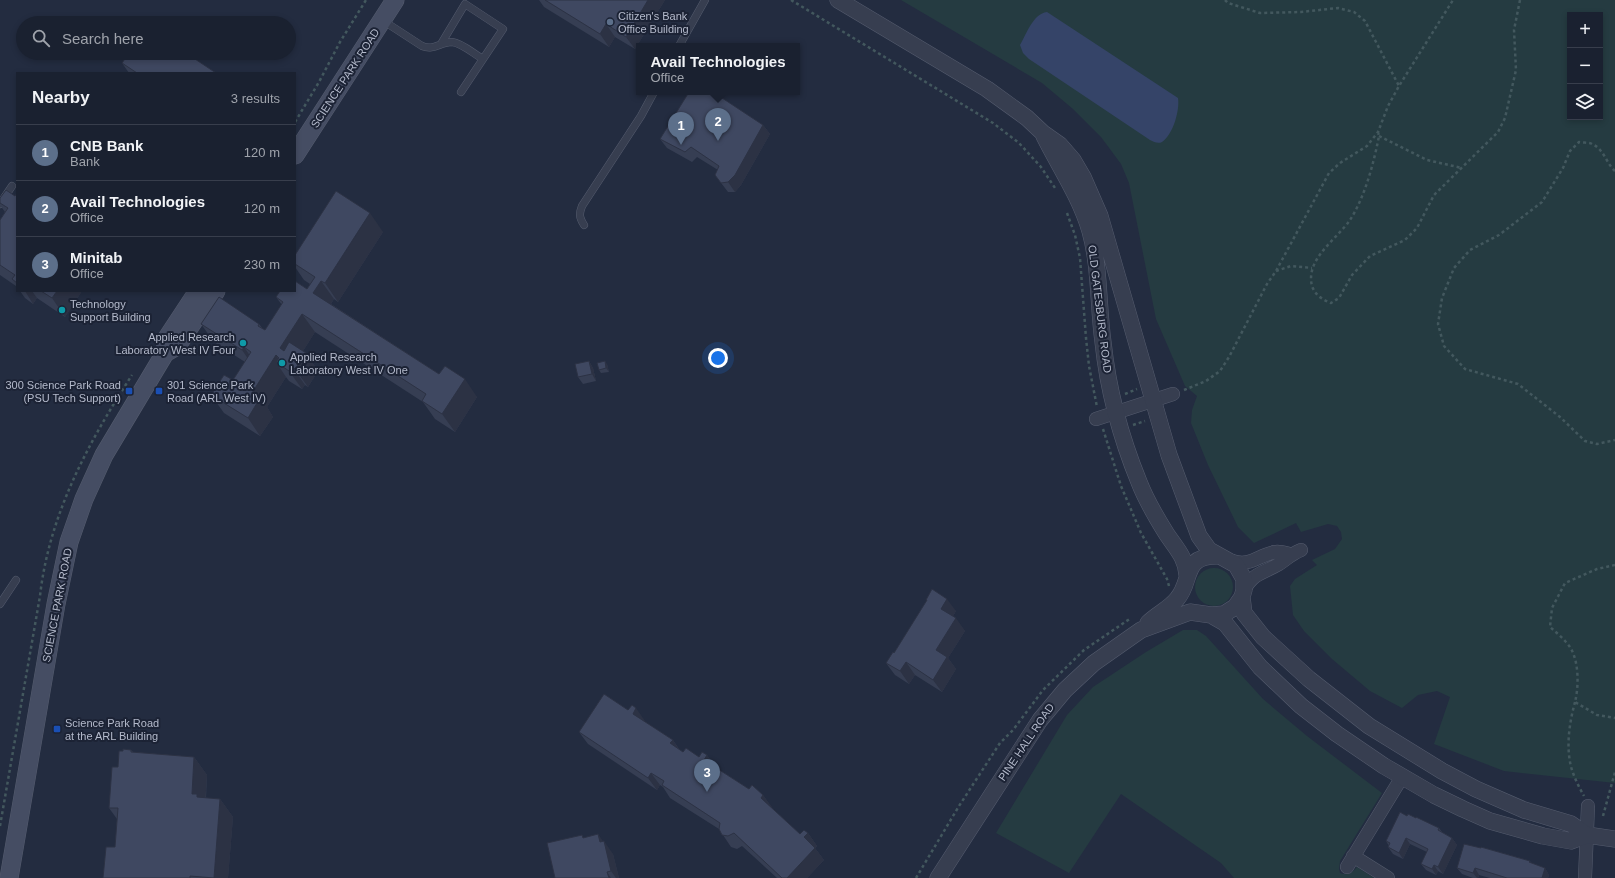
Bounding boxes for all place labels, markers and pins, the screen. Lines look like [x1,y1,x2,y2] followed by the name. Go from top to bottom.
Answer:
[618,10,689,35] place label: Citizen's Bank Office Building
[605,17,615,27] marker: Citizen's Bank Office Building
[705,108,731,141] pin: 2
[668,112,694,145] pin: 1
[70,298,151,323] place label: Technology Support Building
[57,305,67,315] marker: Technology Support Building
[115,331,235,356] place label: Applied Research Laboratory West IV Four
[238,338,248,348] marker: Applied Research Laboratory West IV Four
[290,351,408,376] place label: Applied Research Laboratory West IV One
[277,358,287,368] marker: Applied Research Laboratory West IV One
[5,379,121,404] place label: 300 Science Park Road (PSU Tech Support)
[167,379,266,404] place label: 301 Science Park Road (ARL West IV)
[124,386,134,396] marker: 300 Science Park Road (PSU Tech Support)
[154,386,164,396] marker: 301 Science Park Road (ARL West IV)
[65,717,159,742] place label: Science Park Road at the ARL Building
[52,724,62,734] marker: Science Park Road at the ARL Building
[694,759,720,792] pin: 3

